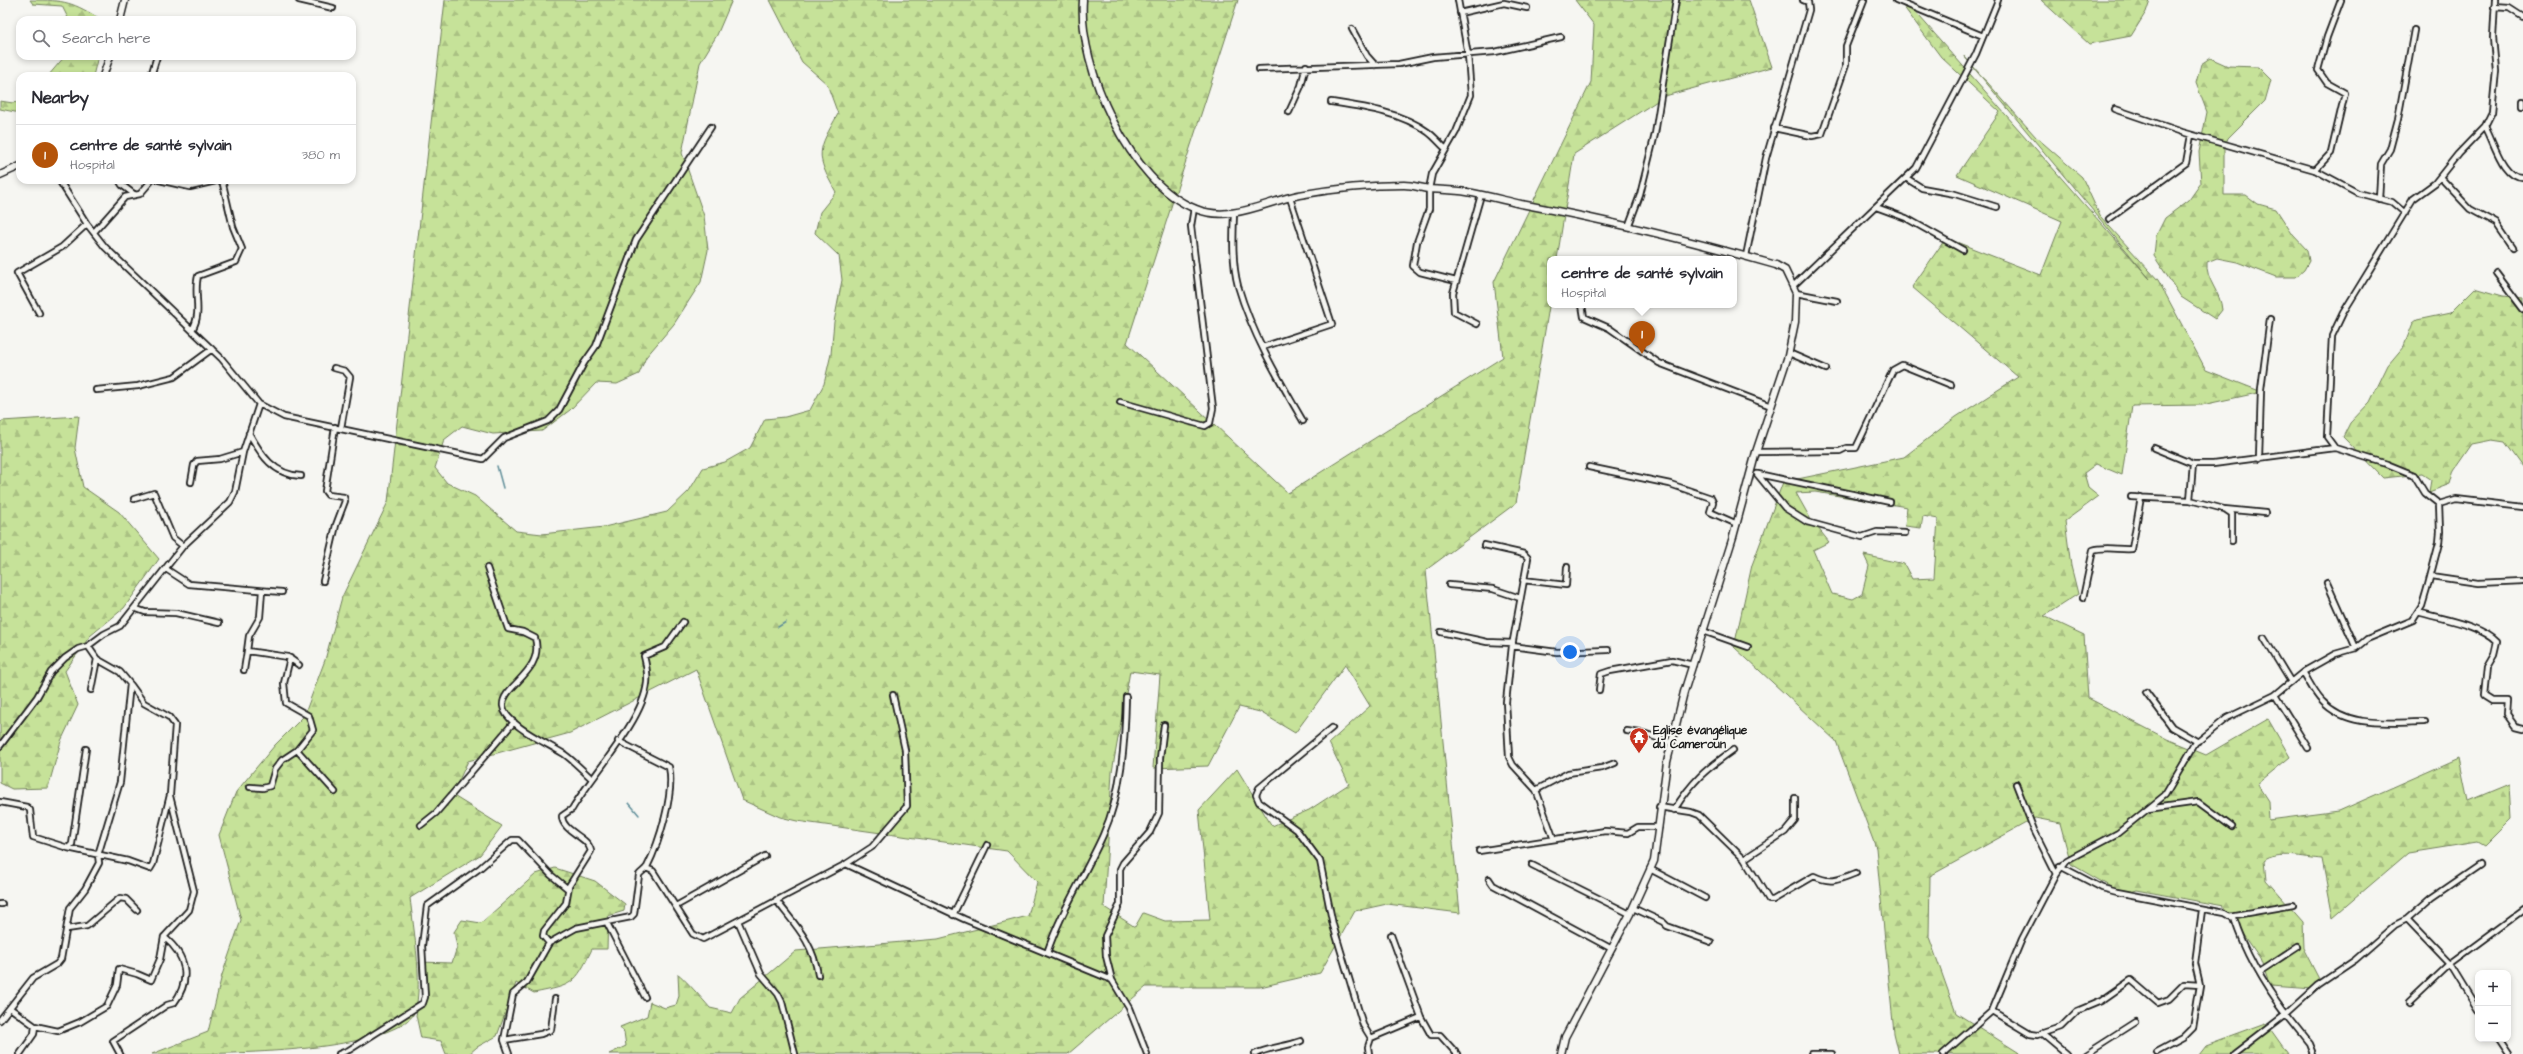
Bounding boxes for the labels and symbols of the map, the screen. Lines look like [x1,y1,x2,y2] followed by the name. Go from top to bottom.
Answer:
[1629,321,1655,354] pin: 1
[1560,642,1580,662] your location
[1652,722,1748,753] place label: Eglise évangélique du Cameroun
[1628,726,1650,754] temple icon: Eglise évangélique du Cameroun

